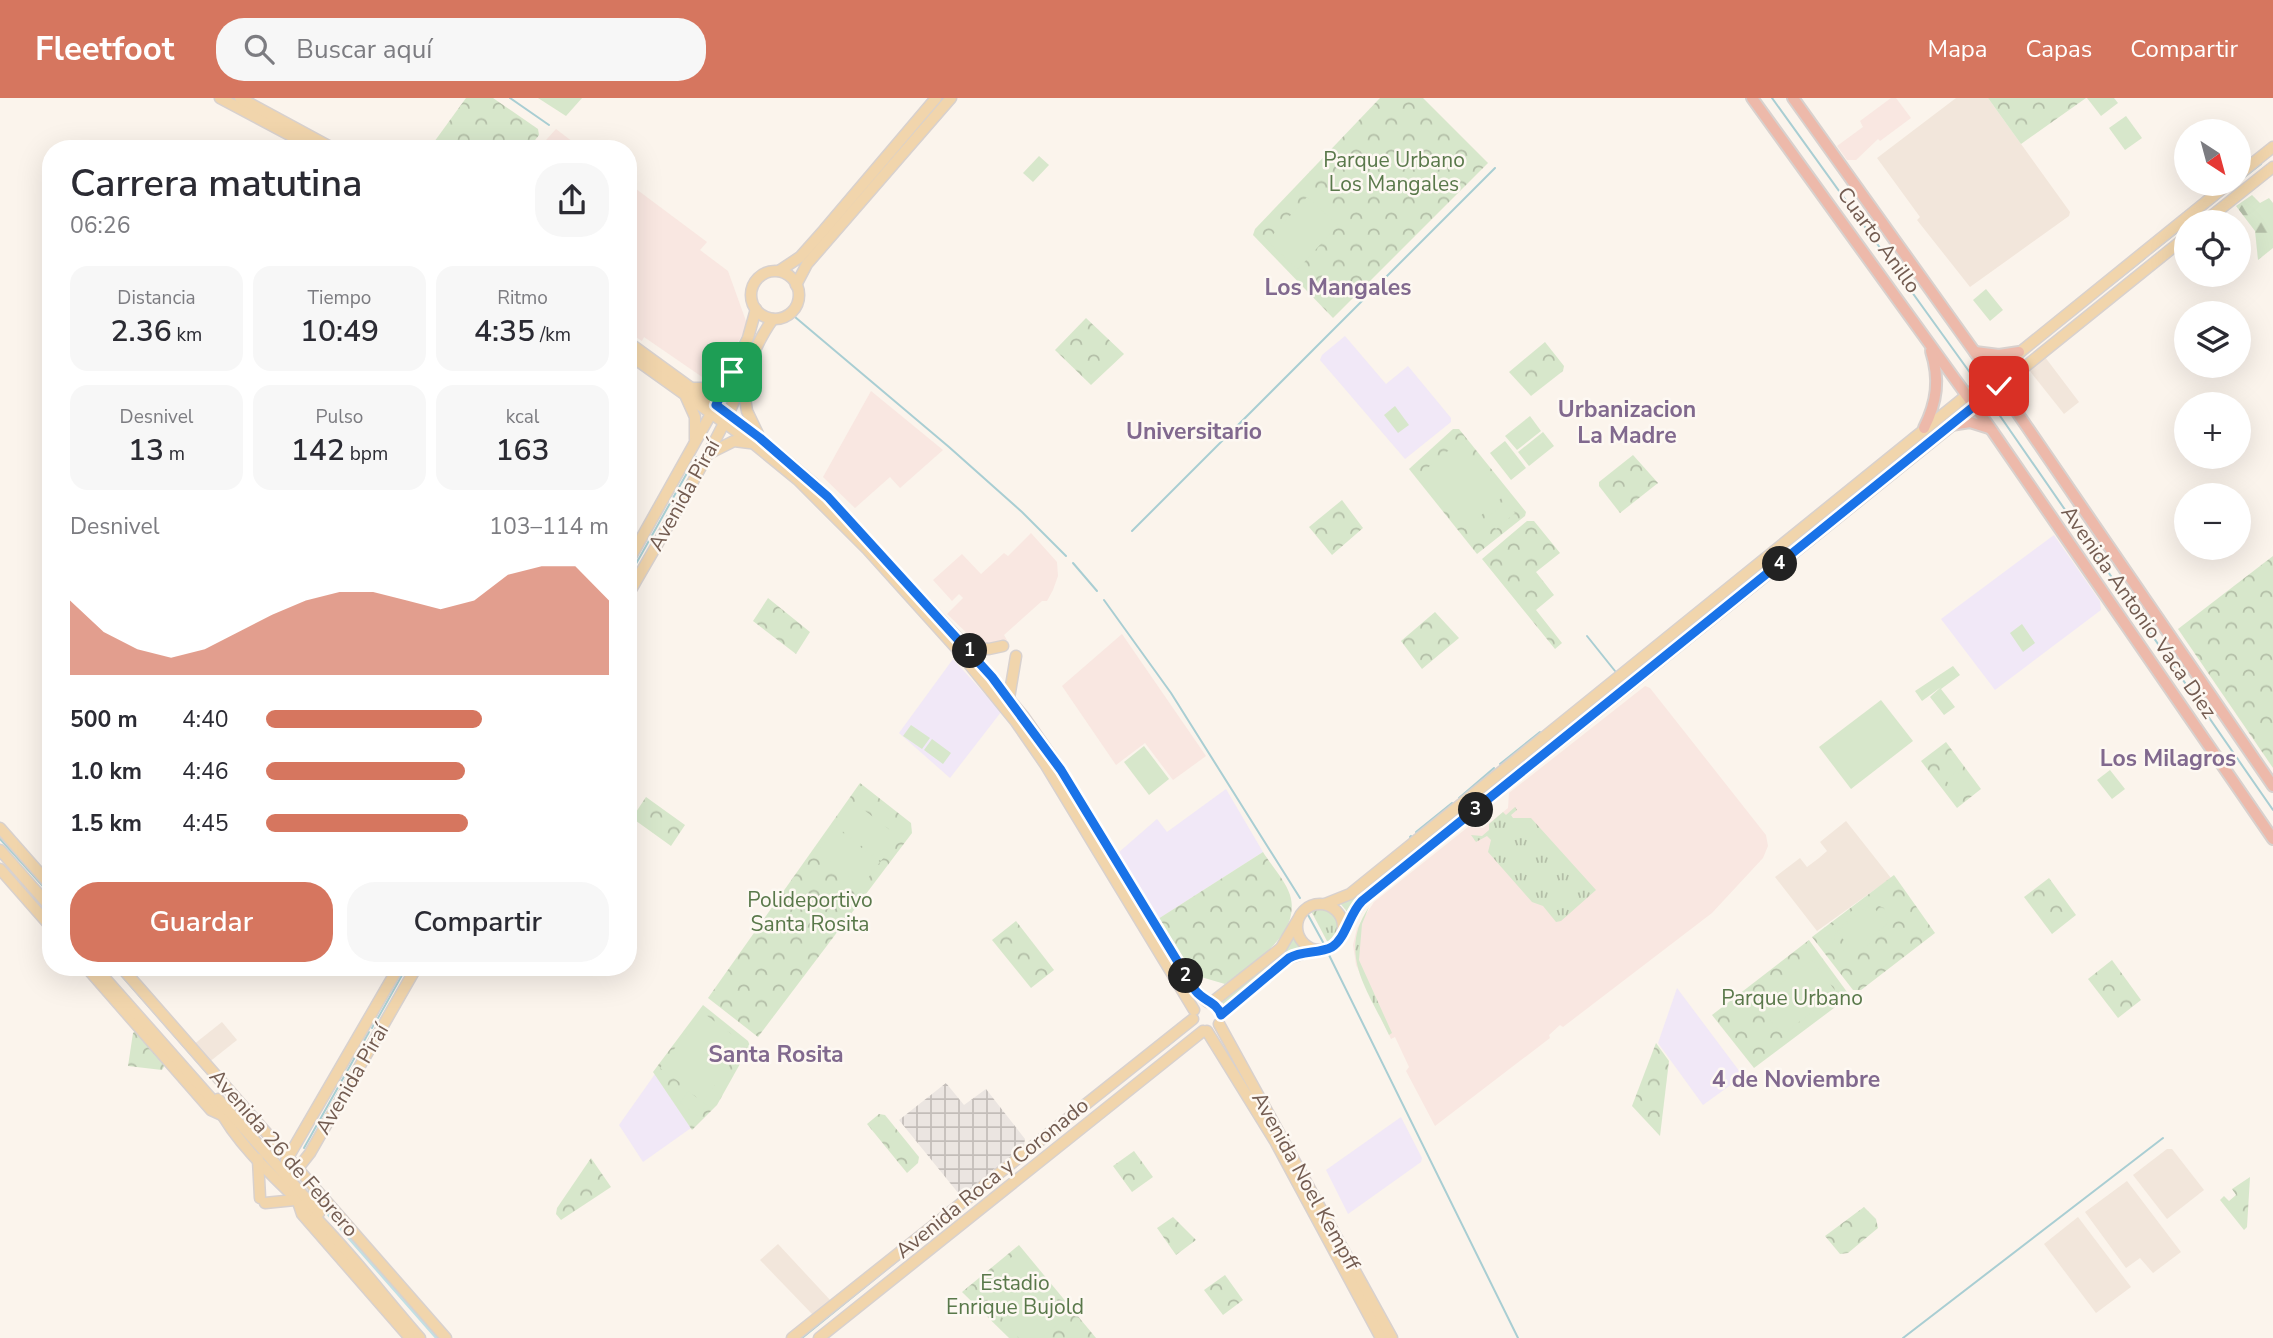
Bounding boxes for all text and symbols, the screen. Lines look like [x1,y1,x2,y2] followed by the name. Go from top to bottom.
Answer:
[216,18,706,81] search box
[35,27,174,72] text: Fleetfoot
[240,30,278,68] icon: search
[296,32,432,67] text: Buscar aquí
[1928,33,1988,65] text: Mapa
[2026,33,2092,65] text: Capas
[2130,33,2238,65] text: Compartir
[2174,119,2250,196] north arrow
[2174,119,2251,560] map controls
[1323,146,1465,198] park label: Parque Urbano Los Mangales
[70,158,363,209] text: Carrera matutina
[535,163,609,237] button: share
[1831,181,1927,299] street label: Cuarto Anillo
[70,210,130,241] text: 06:26
[2174,210,2251,287] button: locate
[1265,272,1411,303] district label: Los Mangales
[117,285,196,311] text: Distancia
[308,285,371,311] text: Tiempo
[497,285,548,311] text: Ritmo
[2174,301,2251,378] button: layers
[111,311,172,352] text: 2.36
[300,311,379,352] text: 10:49
[474,311,535,352] text: 4:35
[172,322,202,348] text: km
[535,322,571,348] text: /km
[702,342,762,402] pin
[713,353,751,391] icon: arrive
[1969,356,2029,416] pin
[1980,367,2018,405] icon: check
[2174,392,2251,469] button: +
[1558,394,1696,451] district label: Urbanizacion La Madre
[120,404,193,430] text: Desnivel
[316,404,363,430] text: Pulso
[506,404,539,430] text: kcal
[1126,416,1262,447] district label: Universitario
[128,430,164,471] text: 13
[291,430,345,471] text: 142
[496,430,550,471] text: 163
[642,433,727,556] street label: Avenida Piraí
[164,441,185,467] text: m
[345,441,388,467] text: bpm
[2174,483,2251,560] button: −
[2055,500,2223,724] street label: Avenida Antonio Vaca Diez
[70,511,160,542] text: Desnivel
[489,511,609,542] text: 103–114 m
[1762,546,1798,582] pin: 4
[1774,550,1785,576] text: 4
[953,634,988,668] pin: 1
[964,637,975,663] text: 1
[70,704,138,735] text: 500 m
[182,704,229,735] text: 4:40
[2100,743,2236,774] district label: Los Milagros
[70,756,142,787] text: 1.0 km
[182,756,229,787] text: 4:46
[1458,792,1494,828] pin: 3
[1470,796,1481,822] text: 3
[70,808,142,839] text: 1.5 km
[182,808,229,839] text: 4:45
[70,882,333,962] button: Guardar
[347,882,609,962] button: Compartir
[747,886,873,938] park label: Polideportivo Santa Rosita
[1168,958,1204,994] pin: 2
[1180,962,1191,988] text: 2
[1721,984,1863,1012] park label: Parque Urbano
[309,1017,396,1140] street label: Avenida Piraí
[708,1039,844,1070] district label: Santa Rosita
[203,1063,365,1243] street label: Avenida 26 de Febrero
[1712,1064,1880,1095] district label: 4 de Noviembre
[1245,1087,1367,1276] street label: Avenida Noel Kempff
[890,1091,1094,1265] street label: Avenida Roca y Coronado
[946,1269,1084,1321] park label: Estadio Enrique Bujold

